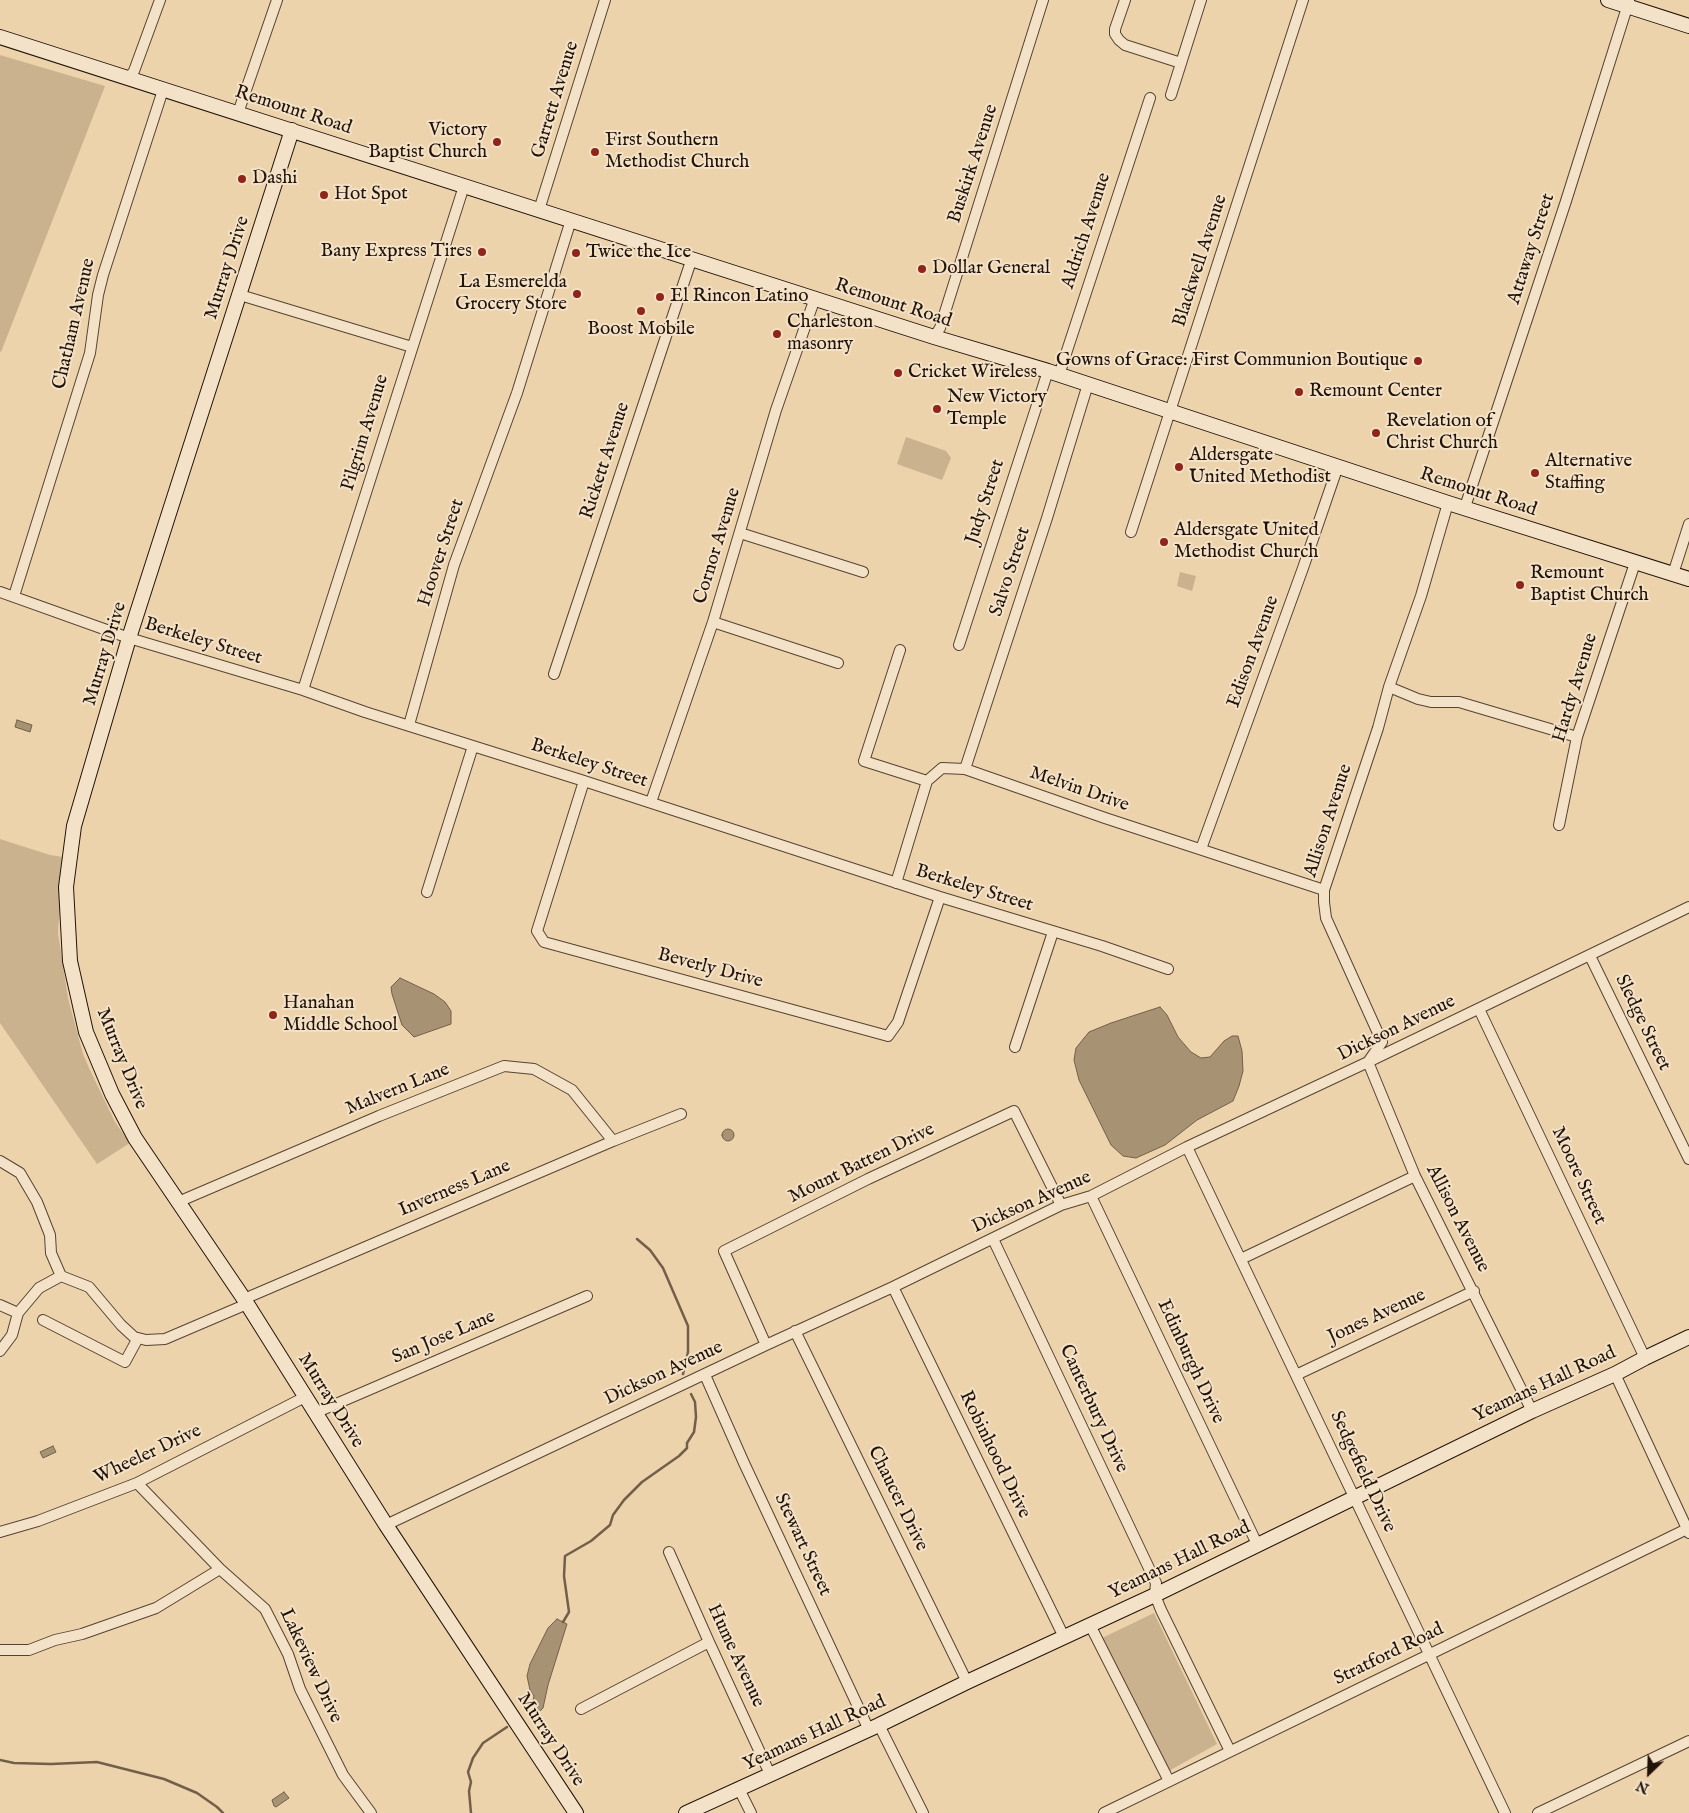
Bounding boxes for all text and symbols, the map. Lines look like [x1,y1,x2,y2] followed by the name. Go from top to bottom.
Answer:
[527,39,585,161] street label: Garrett Avenue
[232,81,354,141] street label: Remount Road
[944,102,1004,226] street label: Buskirk Avenue
[368,120,487,164] place label: Victory Baptist Church
[605,130,749,174] place label: First Southern Methodist Church
[491,136,503,148] marker: Victory Baptist Church
[589,146,601,158] marker: First Southern Methodist Church
[252,168,297,190] place label: Dashi
[1058,170,1116,292] street label: Aldrich Avenue
[236,173,248,185] marker: Dashi
[334,184,408,206] place label: Hot Spot
[318,189,330,201] marker: Hot Spot
[1503,191,1561,307] street label: Attaway Street
[1169,192,1233,330] street label: Blackwell Avenue
[201,213,255,323] street label: Murray Drive
[321,241,472,263] place label: Bany Express Tires
[586,242,691,264] place label: Twice the Ice
[476,246,488,258] marker: Bany Express Tires
[570,247,582,259] marker: Twice the Ice
[49,256,101,392] street label: Chatham Avenue
[932,258,1050,280] place label: Dollar General
[916,263,928,275] marker: Dollar General
[455,272,567,316] place label: La Esmerelda Grocery Store
[832,274,954,334] street label: Remount Road
[670,286,808,308] place label: El Rincon Latino
[571,288,583,300] marker: La Esmerelda Grocery Store
[654,291,666,303] marker: El Rincon Latino
[635,305,647,317] marker: Boost Mobile
[787,312,873,356] place label: Charleston masonry
[587,319,695,341] place label: Boost Mobile
[771,328,783,340] marker: Charleston masonry
[1056,350,1408,372] place label: Gowns of Grace: First Communion Boutique
[1412,355,1424,367] marker: Gowns of Grace: First Communion Boutique
[908,362,1037,384] place label: Cricket Wireless
[892,367,904,379] marker: Cricket Wireless
[337,372,395,494] street label: Pilgrim Avenue
[1309,381,1442,403] place label: Remount Center
[1293,386,1305,398] marker: Remount Center
[947,387,1047,431] place label: New Victory Temple
[576,400,636,522] street label: Rickett Avenue
[931,403,943,415] marker: New Victory Temple
[1386,411,1498,455] place label: Revelation of Christ Church
[1370,427,1382,439] marker: Revelation of Christ Church
[1189,445,1331,489] place label: Aldersgate United Methodist
[1545,451,1632,495] place label: Alternative Staffing
[962,457,1010,547] street label: Judy Street
[1173,461,1185,473] marker: Aldersgate United Methodist
[1417,463,1539,523] street label: Remount Road
[1529,467,1541,479] marker: Alternative Staffing
[690,485,746,607] street label: Cornor Avenue
[414,496,470,610] street label: Hoover Street
[1174,520,1319,564] place label: Aldersgate United Methodist Church
[986,524,1036,620] street label: Salvo Street
[1158,536,1170,548] marker: Aldersgate United Methodist Church
[1530,563,1649,607] place label: Remount Baptist Church
[1514,579,1526,591] marker: Remount Baptist Church
[1223,593,1285,711] street label: Edison Avenue
[79,599,133,709] street label: Murray Drive
[142,613,264,671] street label: Berkeley Street
[1549,631,1603,745] street label: Hardy Avenue
[528,734,650,794] street label: Berkeley Street
[1026,762,1132,818] street label: Melvin Drive
[1300,762,1358,880] street label: Allison Avenue
[913,860,1035,918] street label: Berkeley Street
[655,944,765,994] street label: Beverly Drive
[1609,971,1675,1075] street label: Sledge Street
[1335,991,1459,1067] street label: Dickson Avenue
[283,993,398,1037] place label: Hanahan Middle School
[90,1005,152,1113] street label: Murray Drive
[267,1009,279,1021] marker: Hanahan Middle School
[343,1059,453,1121] street label: Malvern Lane
[785,1119,939,1209] street label: Mount Batten Drive
[1545,1124,1611,1228] street label: Moore Street
[396,1155,514,1223] street label: Inverness Lane
[1420,1161,1494,1277] street label: Allison Avenue
[969,1167,1095,1239] street label: Dickson Avenue
[1325,1284,1429,1350] street label: Jones Avenue
[1151,1296,1229,1428] street label: Edinburgh Drive
[389,1306,499,1370] street label: San Jose Lane
[601,1337,727,1411] street label: Dickson Avenue
[1053,1341,1133,1477] street label: Canterbury Drive
[1470,1342,1620,1428] street label: Yeamans Hall Road
[292,1349,368,1453] street label: Murray Drive
[953,1388,1035,1522] street label: Robinhood Drive
[1324,1408,1400,1536] street label: Sedgefield Drive
[91,1420,205,1490] street label: Wheeler Drive
[862,1443,932,1555] street label: Chaucer Drive
[768,1490,836,1600] street label: Stewart Street
[1106,1517,1254,1605] street label: Yeamans Hall Road
[701,1601,769,1711] street label: Hume Avenue
[274,1605,346,1727] street label: Lakeview Drive
[1330,1619,1448,1691] street label: Stratford Road
[511,1689,589,1791] street label: Murray Drive
[740,1691,890,1777] street label: Yeamans Hall Road
[1624,1748,1674,1798] north arrow
[1634,1776,1652,1797] text: N

